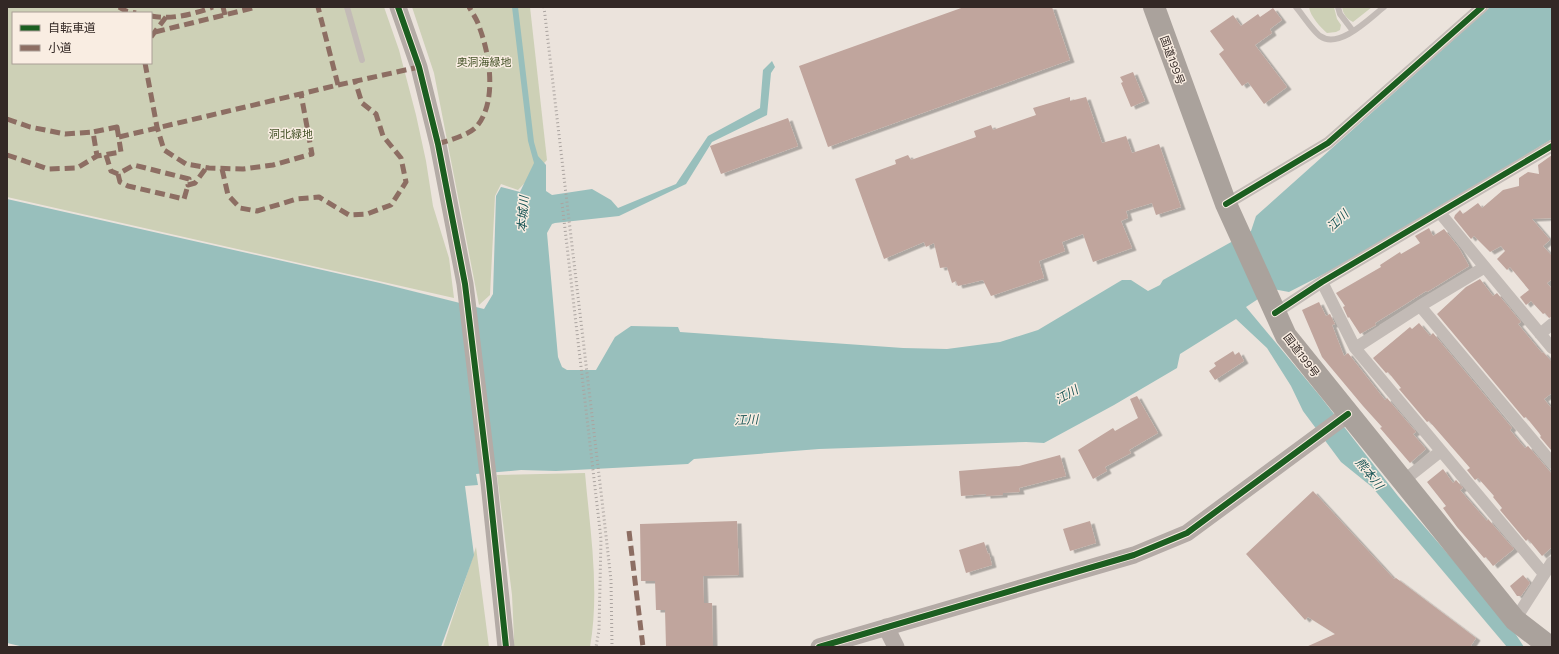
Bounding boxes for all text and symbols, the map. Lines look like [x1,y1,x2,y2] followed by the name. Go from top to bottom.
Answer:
[12,12,152,64] legend
[48,20,96,34] text: 自転車道
[1158,34,1188,86] street label: 国道199号
[48,40,72,54] text: 小道
[457,55,512,68] park label: 奥洞海緑地
[269,127,313,140] park label: 洞北緑地
[514,194,530,232] water label: 本城川
[1323,205,1352,233] water label: 江川
[1281,331,1323,379] street label: 国道199号
[1052,381,1082,406] water label: 江川
[734,412,760,426] water label: 江川
[1353,455,1388,493] water label: 熊本川

